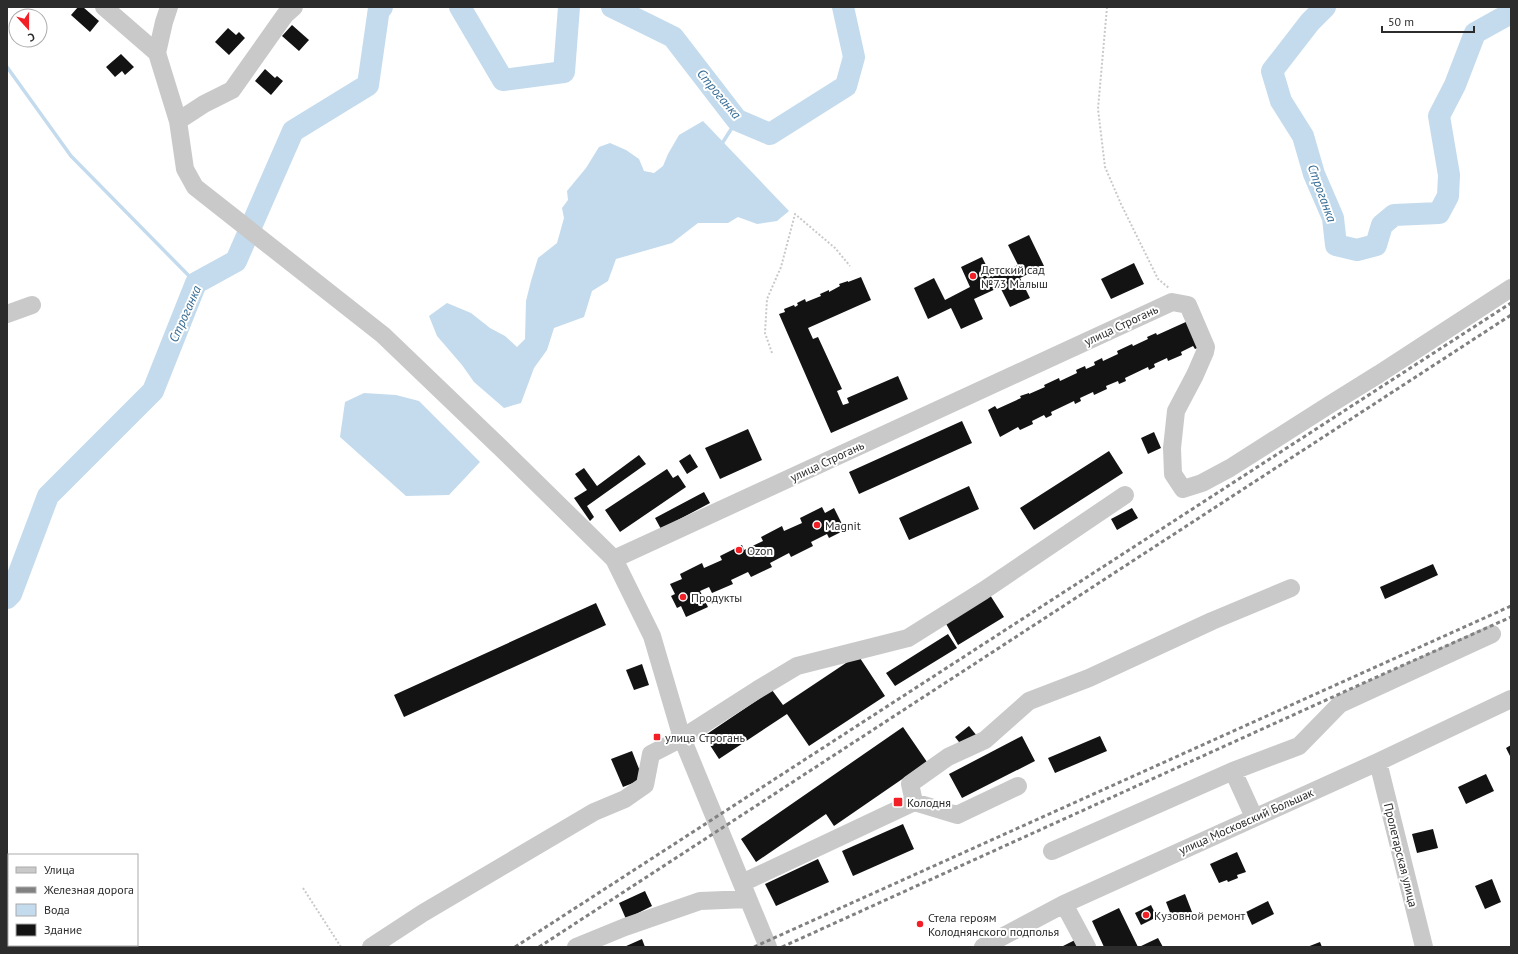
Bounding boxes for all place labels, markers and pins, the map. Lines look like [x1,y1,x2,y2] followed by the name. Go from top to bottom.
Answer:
[981,262,1048,291] place label: Детский сад №73 Малыш
[968,271,978,281] marker: Детский сад №73 Малыш
[825,518,861,533] place label: Magnit
[812,520,822,530] marker: Magnit
[747,543,773,558] place label: Ozon
[734,545,744,555] marker: Ozon
[691,590,742,605] place label: Продукты
[678,592,688,602] marker: Продукты
[665,730,745,745] place label: улица Строгань
[652,732,662,742] marker: улица Строгань
[907,795,951,810] place label: Колодня
[892,796,904,808] marker: Колодня
[1154,908,1246,923] place label: Кузовной ремонт
[928,910,1059,939] place label: Стела героям Колоднянского подполья
[1141,910,1151,920] marker: Кузовной ремонт
[915,919,925,929] marker: Стела героям Колоднянского подполья

